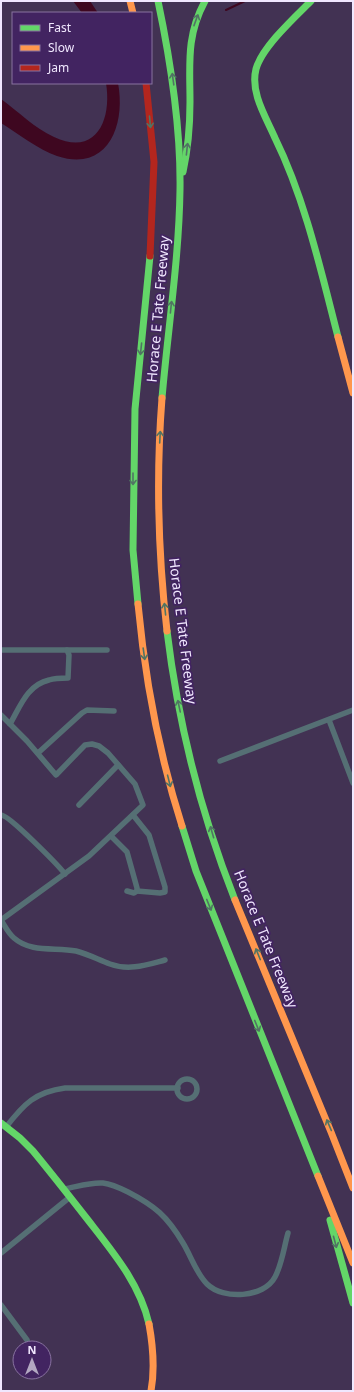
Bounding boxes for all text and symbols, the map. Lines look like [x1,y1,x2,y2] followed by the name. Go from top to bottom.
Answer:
[12,12,152,84] legend
[192,14,200,26] one-way arrow
[48,19,72,36] text: Fast
[48,39,75,56] text: Slow
[47,59,69,76] text: Jam
[169,73,176,86] one-way arrow
[147,115,154,128] one-way arrow
[183,143,190,156] one-way arrow
[142,234,173,383] street label: Horace E Tate Freeway
[168,301,175,314] one-way arrow
[137,342,145,355] one-way arrow
[156,431,164,444] one-way arrow
[129,472,137,485] one-way arrow
[165,557,202,706] street label: Horace E Tate Freeway
[161,603,168,616] one-way arrow
[140,647,147,660] one-way arrow
[175,700,183,713] one-way arrow
[166,775,173,788] one-way arrow
[208,826,215,839] one-way arrow
[230,867,303,1011] street label: Horace E Tate Freeway
[205,899,213,911] one-way arrow
[254,948,261,960] one-way arrow
[253,1019,261,1031] one-way arrow
[325,1120,332,1132] one-way arrow
[332,1235,339,1248] one-way arrow
[12,1340,52,1380] north arrow
[28,1342,36,1357] text: N

